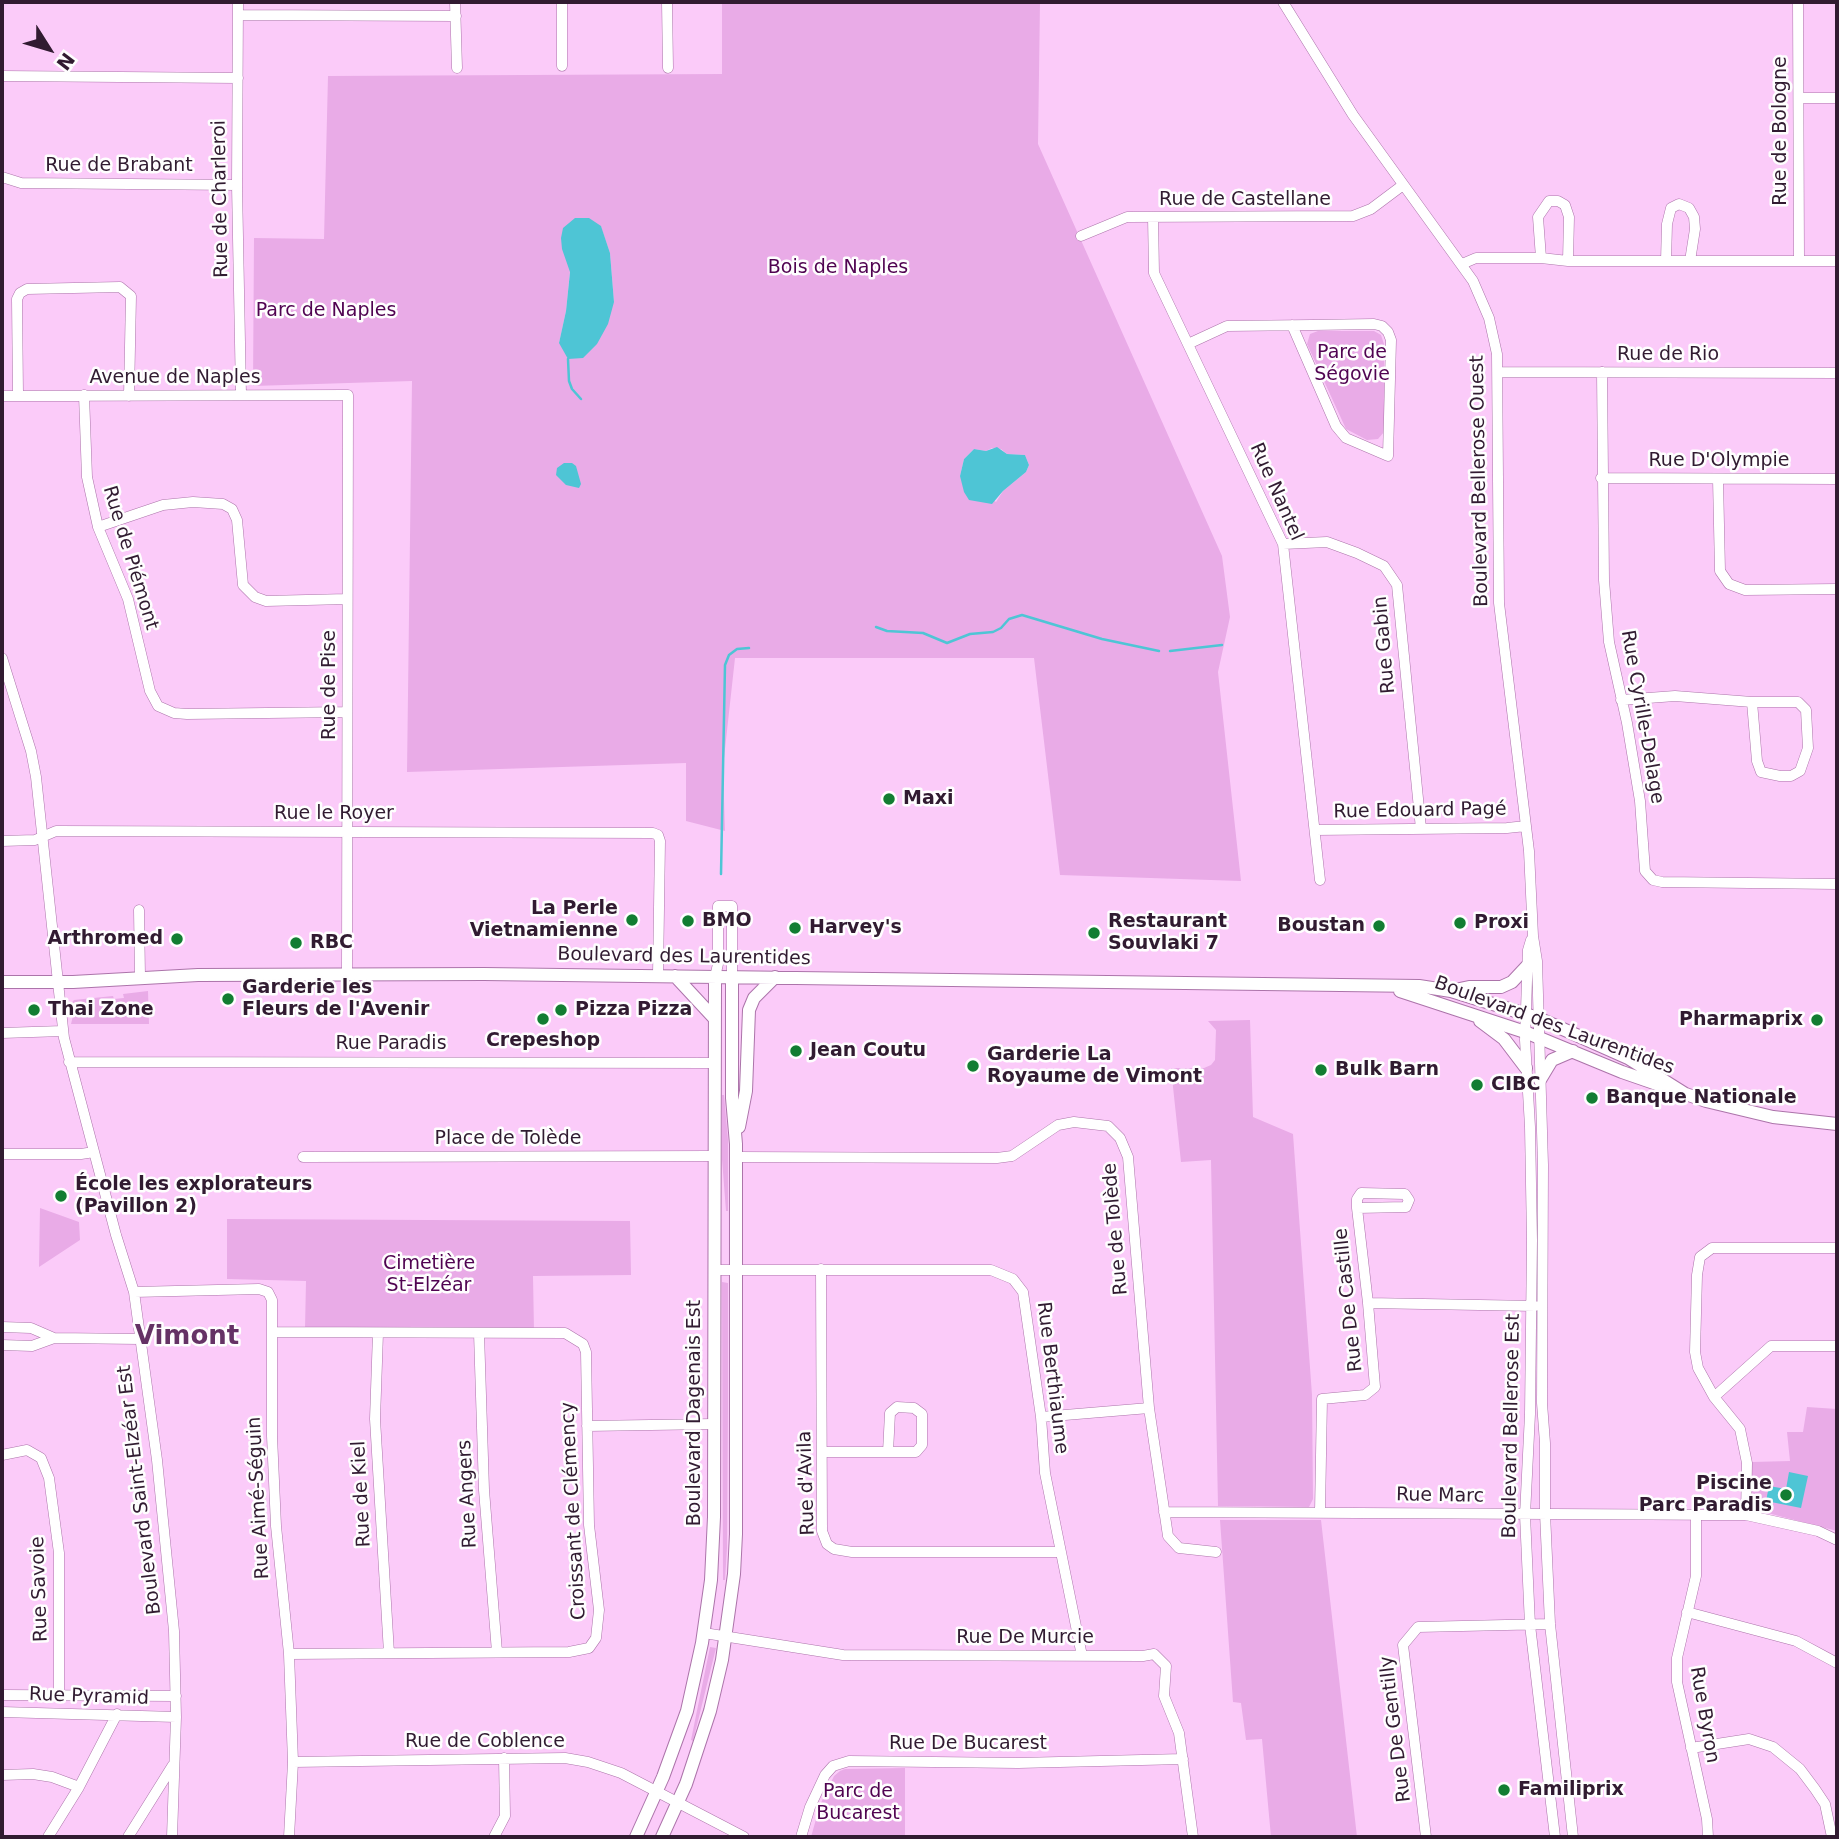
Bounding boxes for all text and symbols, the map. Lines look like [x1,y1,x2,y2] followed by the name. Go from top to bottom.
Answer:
[14,14,84,84] north arrow
[52,49,79,75] text: N
[1770,56,1792,206] street label: Rue de Bologne
[208,120,234,278] street label: Rue de Charleroi
[45,155,193,177] street label: Rue de Brabant
[1159,189,1331,211] street label: Rue de Castellane
[768,257,908,279] park label: Bois de Naples
[256,300,396,322] park label: Parc de Naples
[1314,342,1390,386] park label: Parc de Ségovie
[1617,344,1719,366] street label: Rue de Rio
[1466,355,1494,607] street label: Boulevard Bellerose Ouest
[89,367,261,389] street label: Avenue de Naples
[1244,440,1308,544] street label: Rue Nantel
[1649,450,1789,472] street label: Rue D'Olympie
[97,483,163,633] street label: Rue de Piémont
[1369,595,1401,695] street label: Rue Gabin
[1616,628,1668,806] street label: Rue Cyrille-Delage
[319,630,341,740] street label: Rue de Pise
[903,788,953,810] place label: Maxi
[881,791,897,807] marker: Maxi
[1333,798,1507,824] street label: Rue Edouard Pagé
[274,803,394,825] street label: Rue le Royer
[470,898,618,942] place label: La Perle Vietnamienne
[702,910,752,932] place label: BMO
[1108,911,1227,955] place label: Restaurant Souvlaki 7
[624,912,640,928] marker: La Perle Vietnamienne
[1474,912,1529,934] place label: Proxi
[680,913,696,929] marker: BMO
[1277,915,1365,937] place label: Boustan
[1452,915,1468,931] marker: Proxi
[809,917,902,939] place label: Harvey's
[1371,918,1387,934] marker: Boustan
[787,920,803,936] marker: Harvey's
[1086,925,1102,941] marker: Restaurant Souvlaki 7
[48,928,163,950] place label: Arthromed
[169,931,185,947] marker: Arthromed
[310,932,353,954] place label: RBC
[288,935,304,951] marker: RBC
[557,943,811,971] street label: Boulevard des Laurentides
[1431,972,1677,1080] street label: Boulevard des Laurentides
[242,977,429,1021] place label: Garderie les Fleurs de l'Avenir
[220,991,236,1007] marker: Garderie les Fleurs de l'Avenir
[48,999,154,1021] place label: Thai Zone
[575,999,692,1021] place label: Pizza Pizza
[26,1002,42,1018] marker: Thai Zone
[553,1002,569,1018] marker: Pizza Pizza
[1679,1009,1803,1031] place label: Pharmaprix
[535,1011,551,1027] marker: Crepeshop
[1809,1012,1825,1028] marker: Pharmaprix
[486,1030,600,1052] place label: Crepeshop
[335,1033,447,1055] street label: Rue Paradis
[810,1040,926,1062] place label: Jean Coutu
[788,1043,804,1059] marker: Jean Coutu
[987,1044,1202,1088] place label: Garderie La Royaume de Vimont
[965,1058,981,1074] marker: Garderie La Royaume de Vimont
[1335,1059,1439,1081] place label: Bulk Barn
[1313,1062,1329,1078] marker: Bulk Barn
[1491,1074,1540,1096] place label: CIBC
[1469,1077,1485,1093] marker: CIBC
[1606,1087,1797,1109] place label: Banque Nationale
[1584,1090,1600,1106] marker: Banque Nationale
[434,1128,582,1150] street label: Place de Tolède
[1099,1162,1133,1296] street label: Rue de Tolède
[75,1174,312,1218] place label: École les explorateurs (Pavillon 2)
[53,1188,69,1204] marker: École les explorateurs (Pavillon 2)
[1330,1227,1368,1373] street label: Rue De Castille
[383,1253,475,1297] park label: Cimetière St-Elzéar
[684,1300,706,1526] street label: Boulevard Dagenais Est
[1031,1301,1073,1455] street label: Rue Berthiaume
[1499,1313,1525,1539] street label: Boulevard Bellerose Est
[135,1321,239,1353] district label: Vimont
[113,1364,167,1616] street label: Boulevard Saint-Elzéar Est
[557,1401,591,1621] street label: Croissant de Clémency
[243,1416,275,1580] street label: Rue Aimé-Séguin
[794,1430,820,1536] street label: Rue d'Avila
[454,1439,482,1549] street label: Rue Angers
[348,1440,376,1548] street label: Rue de Kiel
[1639,1473,1772,1517] place label: Piscine Parc Paradis
[1396,1484,1484,1508] street label: Rue Marc
[1778,1487,1794,1503] marker: Piscine Parc Paradis
[27,1536,53,1642] street label: Rue Savoie
[956,1627,1094,1649] street label: Rue De Murcie
[1376,1654,1416,1804] street label: Rue De Gentilly
[1684,1665,1724,1765] street label: Rue Byron
[29,1684,149,1710] street label: Rue Pyramid
[405,1731,565,1753] street label: Rue de Coblence
[889,1733,1047,1755] street label: Rue De Bucarest
[1518,1779,1624,1801] place label: Familiprix
[816,1781,900,1825] park label: Parc de Bucarest
[1496,1782,1512,1798] marker: Familiprix

